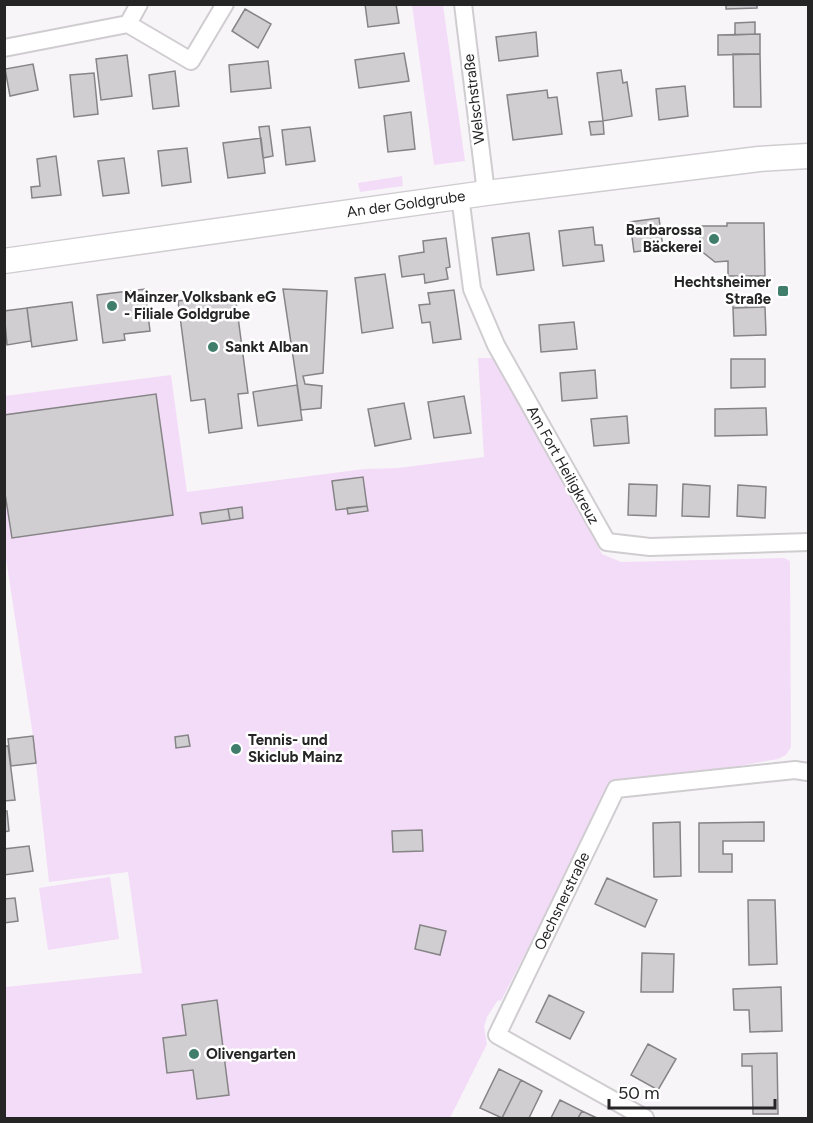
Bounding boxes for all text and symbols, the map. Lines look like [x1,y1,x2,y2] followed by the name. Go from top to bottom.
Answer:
[460,53,488,145] street label: Welschstraße
[346,187,466,221] street label: An der Goldgrube
[626,221,702,256] place label: Barbarossa Bäckerei
[707,232,721,246] marker: Barbarossa Bäckerei
[674,273,772,308] place label: Hechtsheimer Straße
[776,284,790,298] marker: Hechtsheimer Straße
[124,288,276,323] place label: Mainzer Volksbank eG - Filiale Goldgrube
[105,299,119,313] marker: Mainzer Volksbank eG - Filiale Goldgrube
[225,338,308,356] place label: Sankt Alban
[206,340,220,354] marker: Sankt Alban
[523,403,603,527] street label: Am Fort Heiligkreuz
[248,731,342,766] place label: Tennis- und Skiclub Mainz
[229,742,243,756] marker: Tennis- und Skiclub Mainz
[530,849,594,953] street label: Oechsnerstraße
[206,1045,296,1063] place label: Olivengarten
[187,1047,201,1061] marker: Olivengarten
[609,1072,776,1110] scale bar
[618,1082,660,1104] text: 50 m

